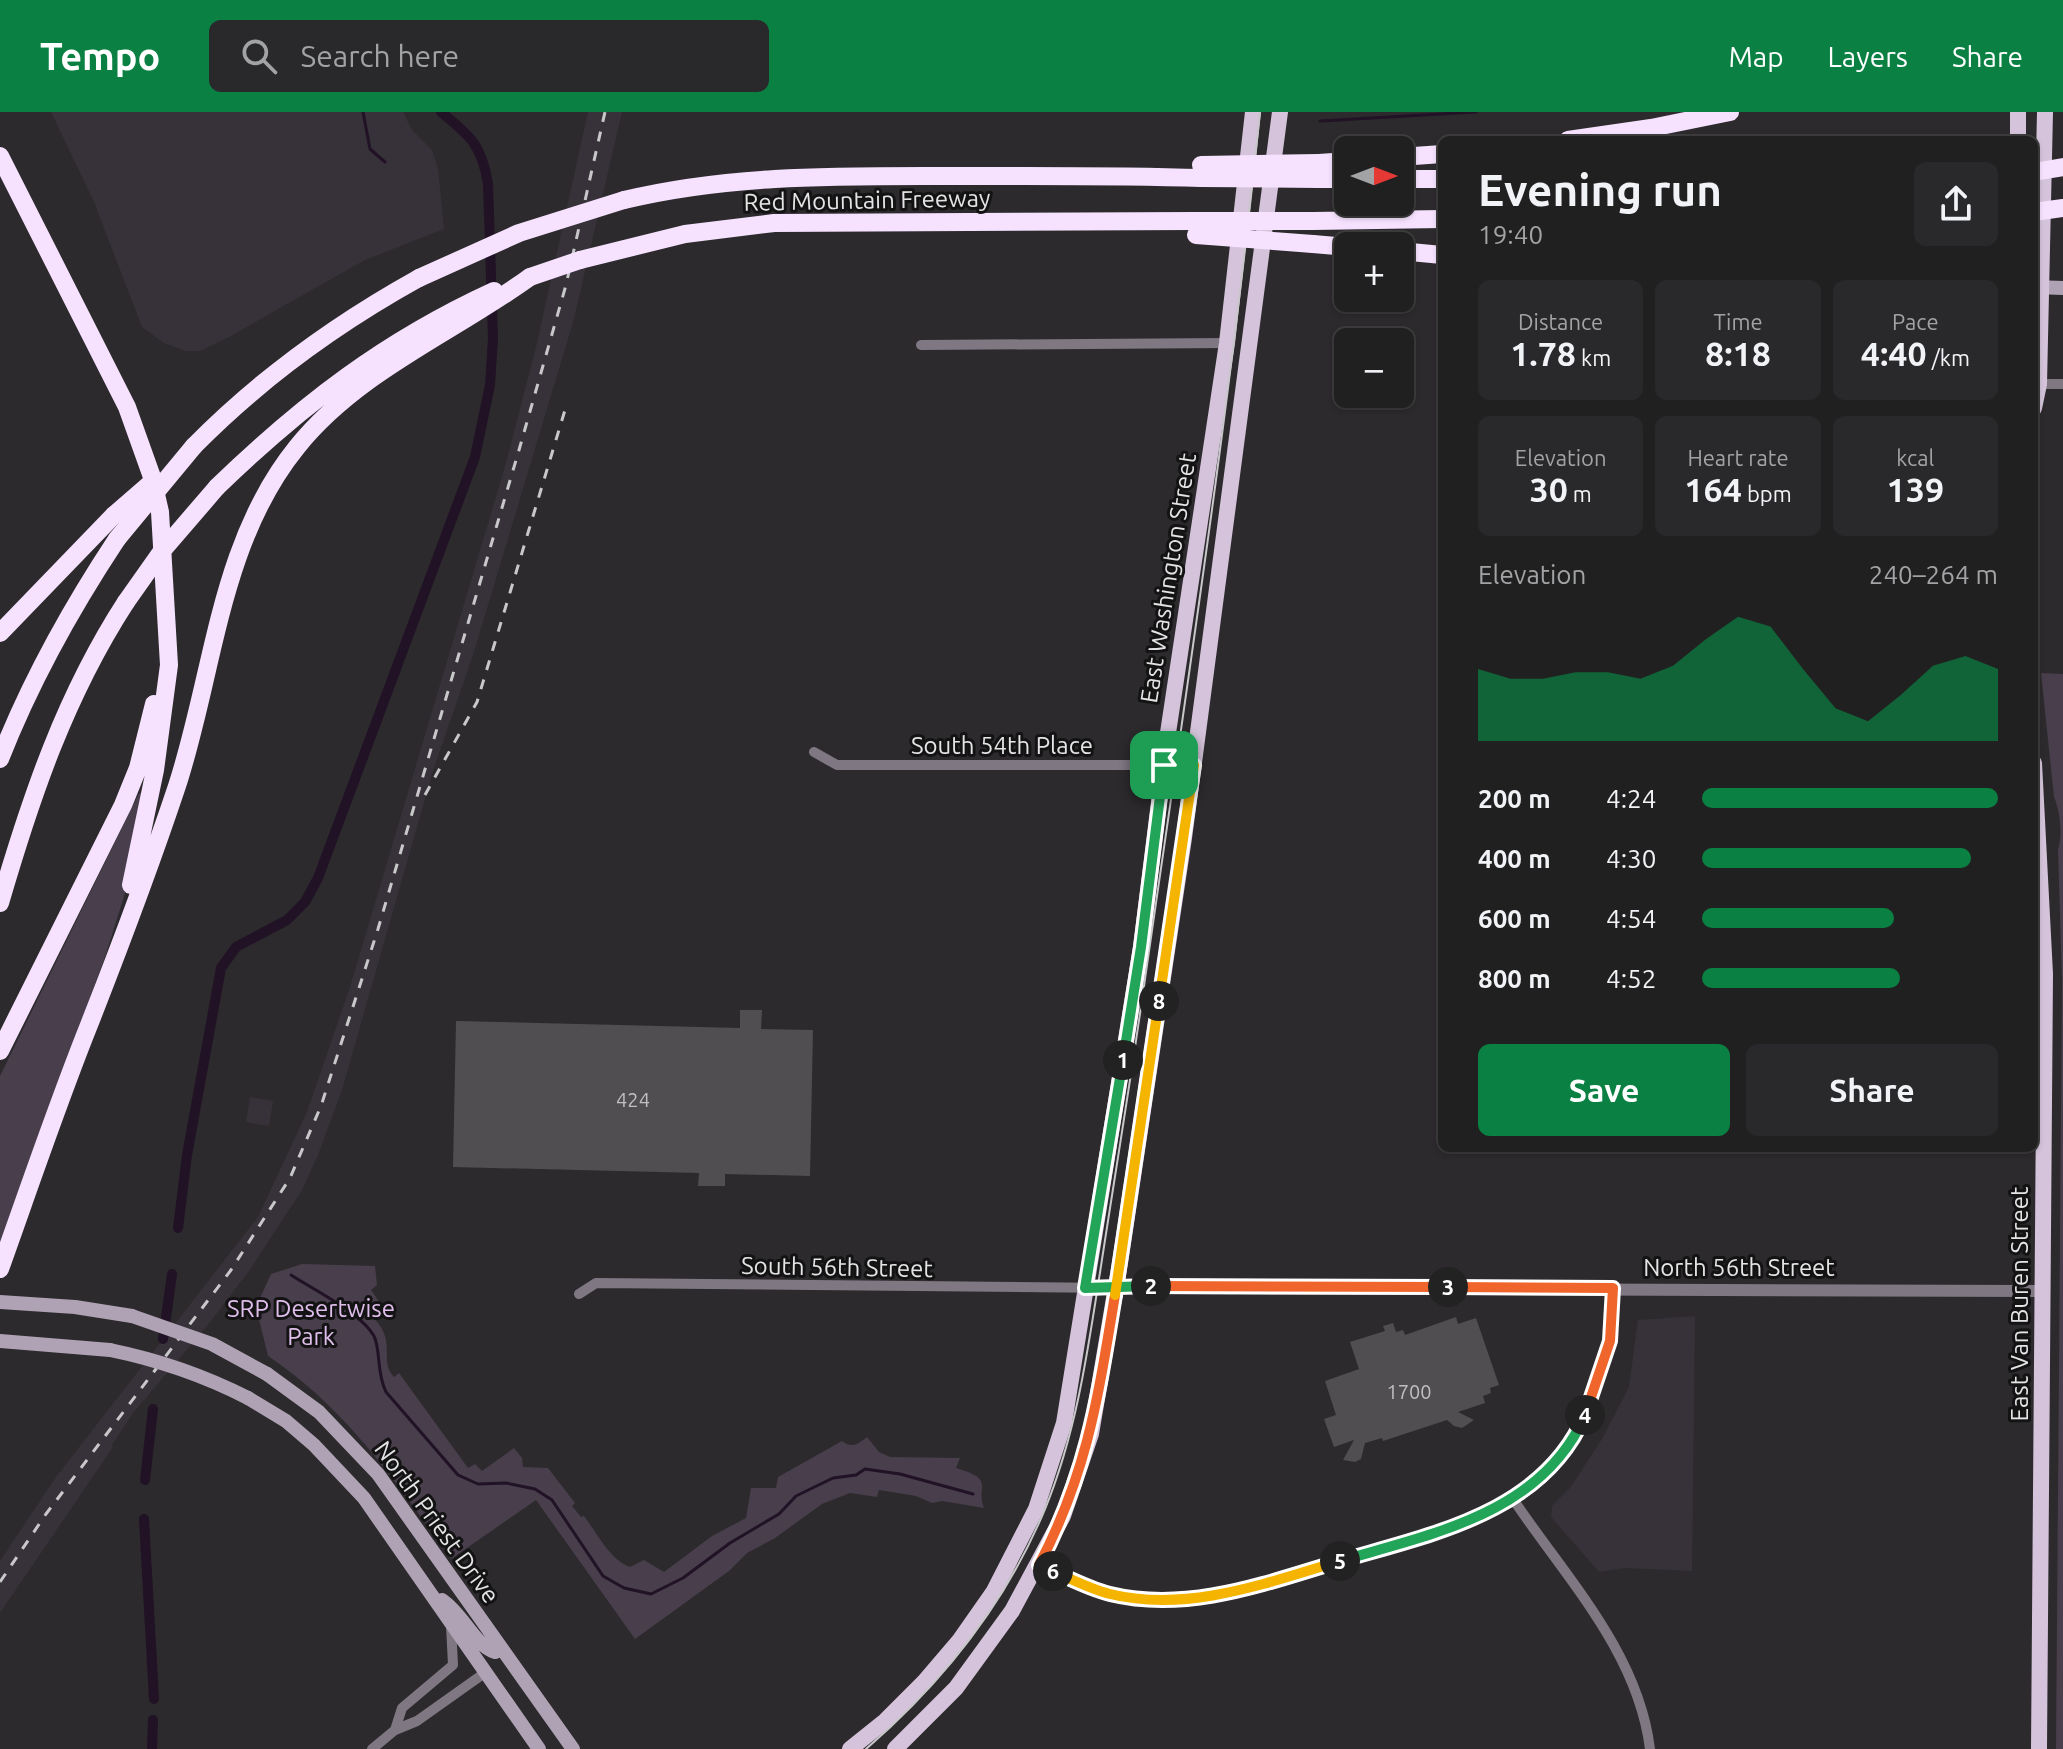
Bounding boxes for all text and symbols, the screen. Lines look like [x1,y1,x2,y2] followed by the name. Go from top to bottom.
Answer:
[209,20,769,92] search box
[237,34,281,78] icon: search
[40,35,161,77] text: Tempo
[301,39,459,73] text: Search here
[1728,41,1784,72] text: Map
[1828,41,1908,72] text: Layers
[1952,41,2023,72] text: Share
[1334,136,1414,216] north arrow
[1334,136,1414,408] map controls
[1914,162,1998,246] button: share
[1478,165,1722,214] text: Evening run
[743,184,991,216] street label: Red Mountain Freeway
[1478,220,1543,249] text: 19:40
[1334,232,1414,312] button: +
[1518,309,1603,334] text: Distance
[1713,309,1763,334] text: Time
[1892,309,1939,334] text: Pace
[1334,328,1414,408] button: −
[1510,334,1576,372] text: 1.78
[1705,334,1771,372] text: 8:18
[1861,334,1927,372] text: 4:40
[1576,345,1611,370] text: km
[1927,345,1970,370] text: /km
[1515,445,1607,470] text: Elevation
[1687,445,1789,470] text: Heart rate
[1896,445,1934,470] text: kcal
[1135,451,1201,705] street label: East Washington Street
[1529,470,1568,508] text: 30
[1684,470,1742,508] text: 164
[1887,470,1944,508] text: 139
[1568,481,1592,506] text: m
[1742,481,1792,506] text: bpm
[1478,560,1586,589] text: Elevation
[1869,560,1998,589] text: 240–264 m
[1130,731,1198,799] pin
[911,732,1093,759] street label: South 54th Place
[1142,743,1186,787] icon: arrive
[1478,784,1551,813] text: 200 m
[1606,784,1656,813] text: 4:24
[1478,844,1551,873] text: 400 m
[1606,844,1656,873] text: 4:30
[1478,904,1551,933] text: 600 m
[1606,904,1656,933] text: 4:54
[1478,964,1551,993] text: 800 m
[1606,964,1656,993] text: 4:52
[1139,981,1179,1021] pin: 8
[1153,988,1165,1013] text: 8
[1103,1040,1143,1080] pin: 1
[1478,1044,1730,1136] button: Save
[1746,1044,1998,1136] button: Share
[1117,1047,1129,1072] text: 1
[616,1088,650,1111] house number: 424
[2006,1186,2033,1421] street label: East Van Buren Street
[741,1252,934,1282] street label: South 56th Street
[1643,1254,1835,1281] street label: North 56th Street
[1131,1266,1171,1306] pin: 2
[1428,1267,1468,1307] pin: 3
[1145,1273,1157,1298] text: 2
[1442,1274,1454,1299] text: 3
[227,1295,395,1350] park label: SRP Desertwise Park
[1386,1380,1432,1403] house number: 1700
[1565,1395,1605,1435] pin: 4
[1579,1402,1591,1427] text: 4
[369,1436,505,1608] street label: North Priest Drive
[1320,1541,1360,1581] pin: 5
[1334,1548,1346,1573] text: 5
[1033,1551,1073,1591] pin: 6
[1047,1558,1059,1583] text: 6

